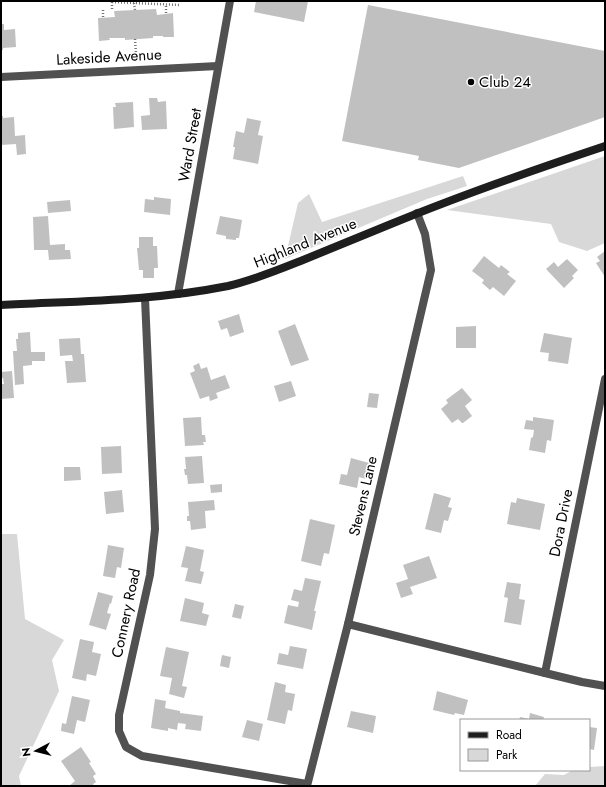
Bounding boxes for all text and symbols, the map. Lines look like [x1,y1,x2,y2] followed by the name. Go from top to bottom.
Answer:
[56,43,163,71] street label: Lakeside Avenue
[479,71,531,93] place label: Club 24
[466,77,476,87] marker: Club 24
[173,106,207,184] street label: Ward Street
[250,212,360,274] street label: Highland Avenue
[343,454,383,538] street label: Stevens Lane
[544,487,578,559] street label: Dora Drive
[106,566,146,660] street label: Connery Road
[460,719,590,771] legend
[496,726,522,744] text: Road
[16,731,56,771] north arrow
[496,746,518,764] text: Park
[18,747,35,758] text: N

